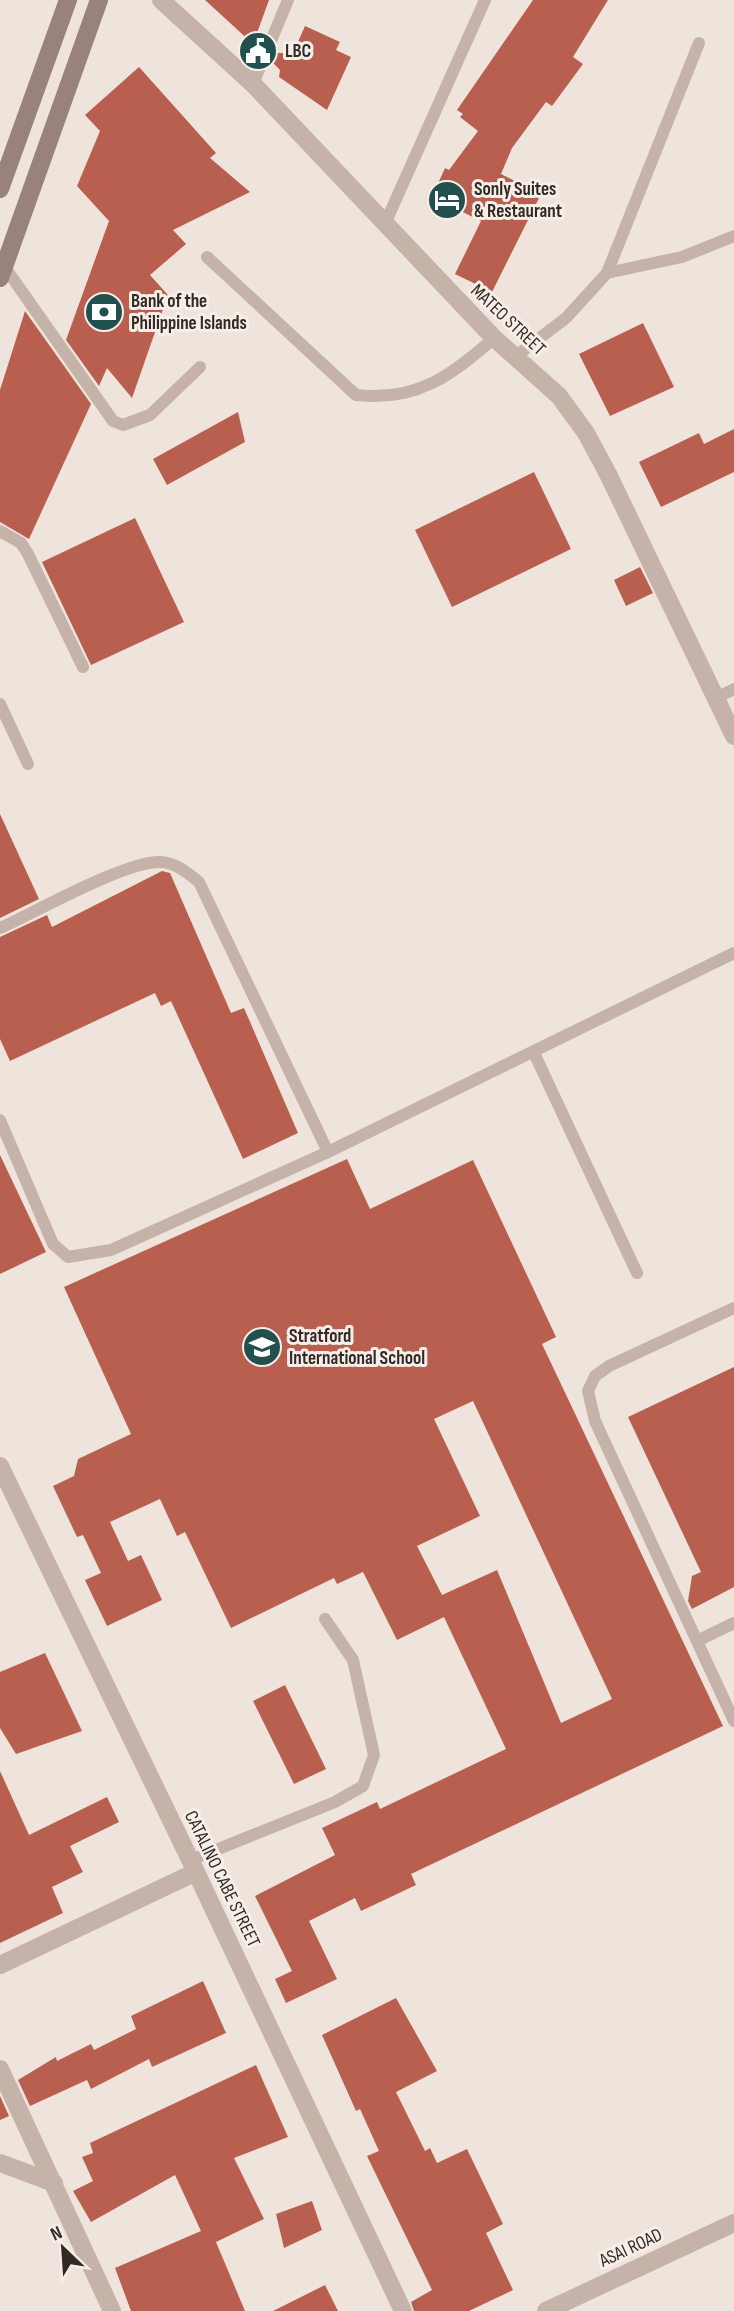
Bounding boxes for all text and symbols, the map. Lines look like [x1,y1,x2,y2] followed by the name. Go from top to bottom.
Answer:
[237,30,279,72] public building icon: LBC
[285,40,312,63] place label: LBC
[474,178,562,223] place label: Sonly Suites & Restaurant
[426,179,468,221] hotel icon: Sonly Suites & Restaurant
[466,279,550,361] street label: MATEO STREET
[131,290,247,335] place label: Bank of the Philippine Islands
[83,291,125,333] bank icon: Bank of the Philippine Islands
[289,1325,425,1370] place label: Stratford International School
[241,1326,283,1368] school or university icon: Stratford International School
[179,1807,265,1951] street label: CATALINO CABE STREET
[28,2213,98,2283] north arrow
[47,2221,66,2247] text: N
[595,2223,666,2273] street label: ASAI ROAD

